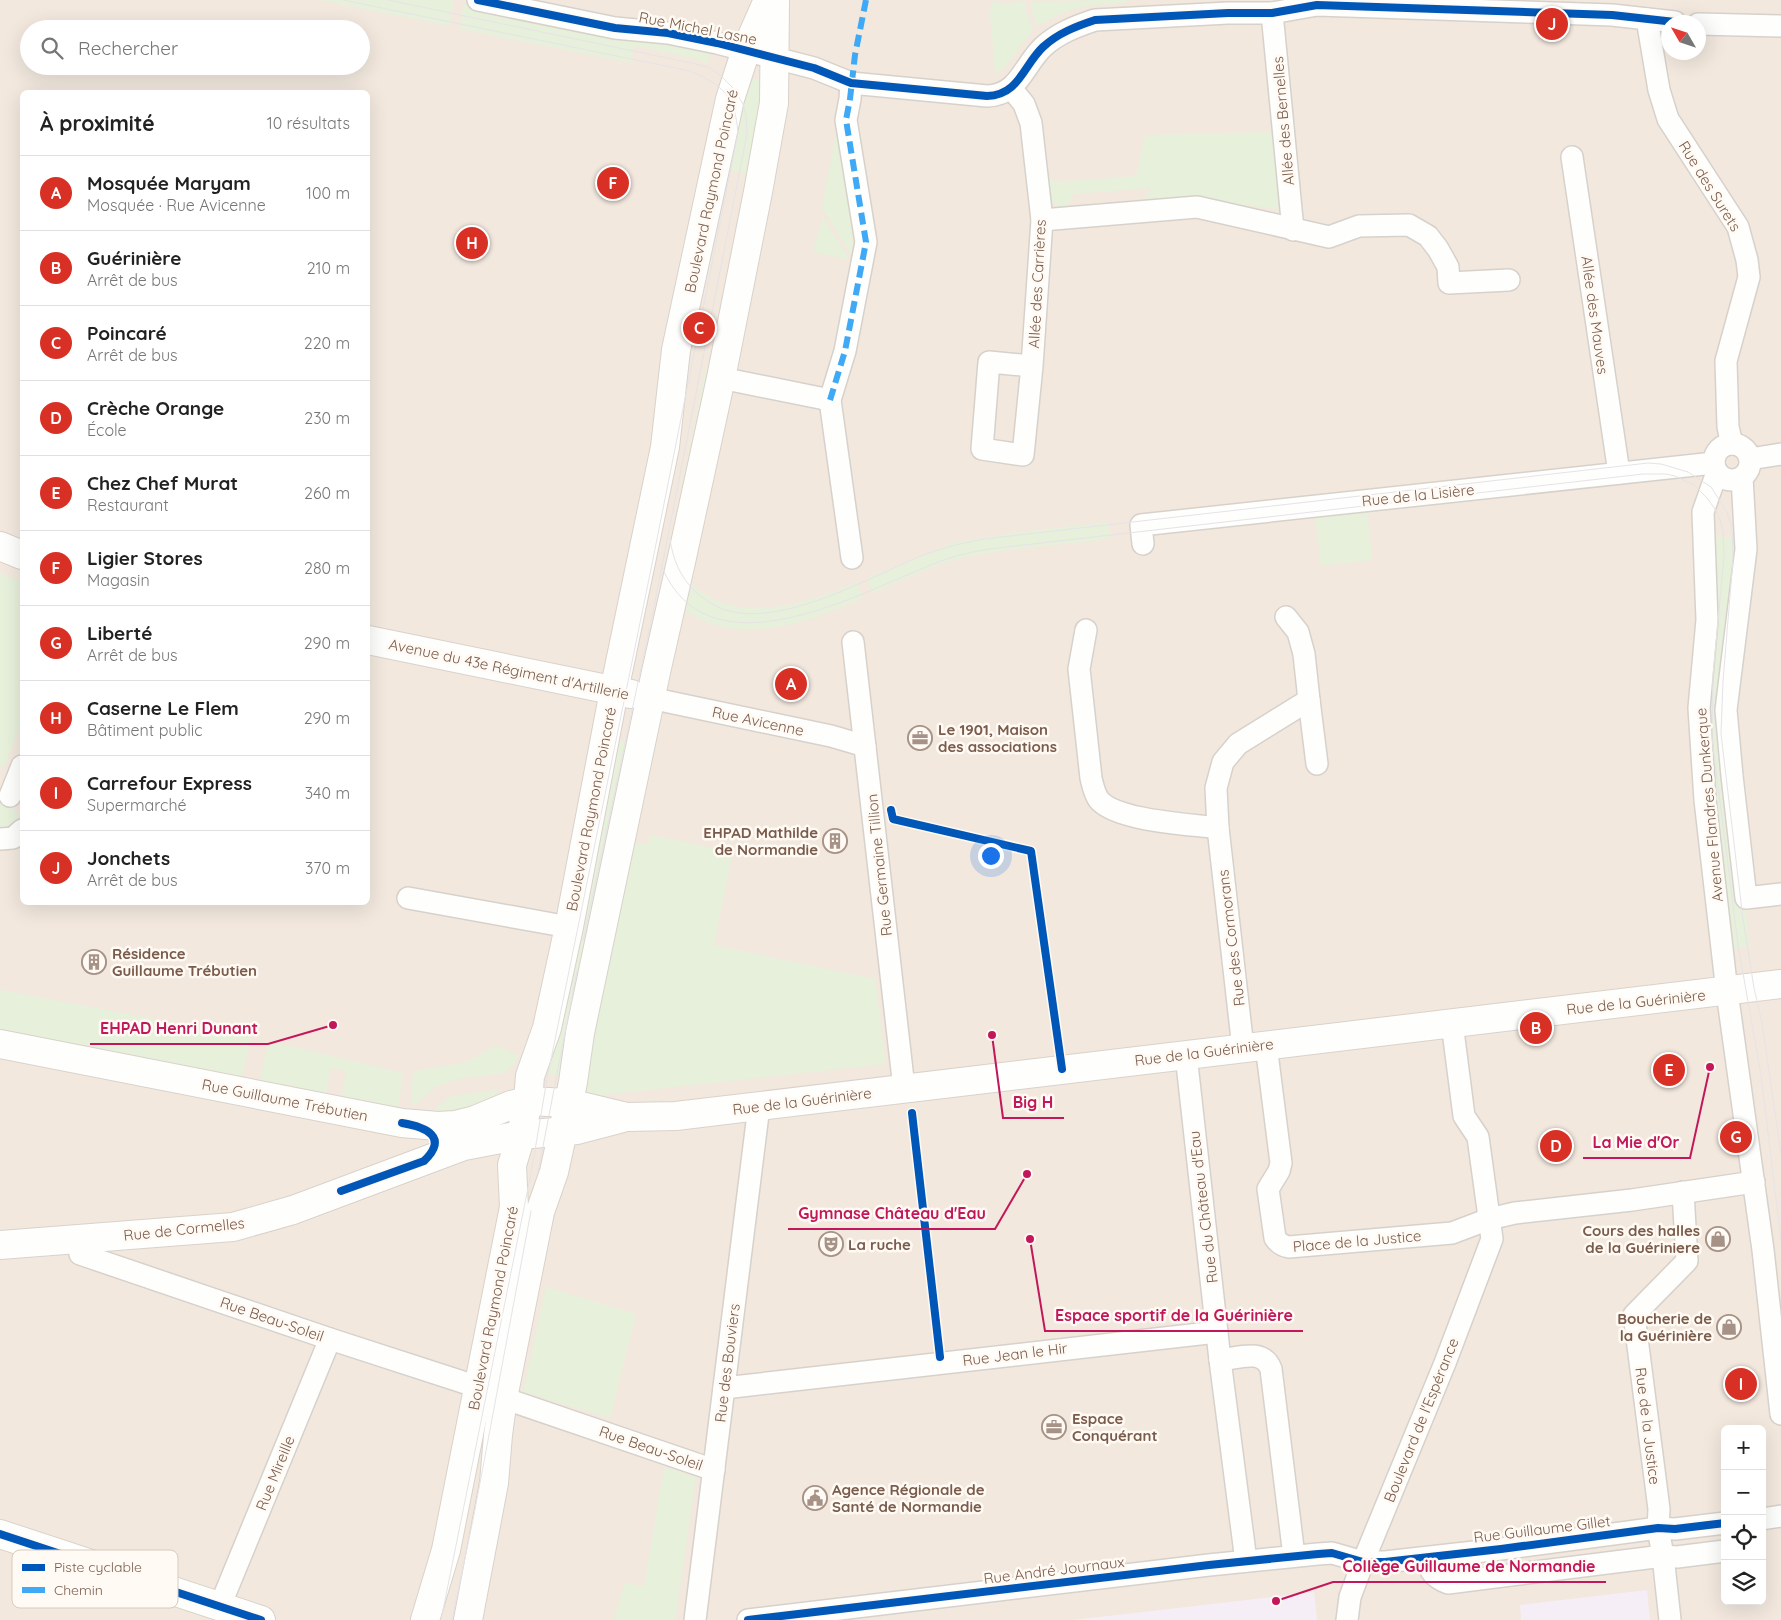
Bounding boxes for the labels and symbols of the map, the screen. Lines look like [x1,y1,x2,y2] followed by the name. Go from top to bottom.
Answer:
[1536,5,1568,43] pin: J
[637,7,759,49] street label: Rue Michel Lasne
[1661,15,1706,60] north arrow
[1268,56,1298,186] street label: Allée des Bernelles
[680,88,742,294] street label: Boulevard Raymond Poincaré
[1675,137,1745,235] street label: Rue des Surets
[597,164,629,202] pin: F
[1024,219,1050,349] street label: Allée des Carrières
[456,224,488,262] pin: H
[1577,255,1613,375] street label: Allée des Mauves
[683,309,715,347] pin: C
[1361,480,1475,510] street label: Rue de la Lisière
[387,634,631,704] street label: Avenue du 43e Régiment d'Artillerie
[775,665,807,703] pin: A
[710,702,806,740] street label: Rue Avicenne
[562,705,620,913] street label: Boulevard Raymond Poincaré
[1691,707,1727,903] street label: Avenue Flandres Dunkerque
[938,720,1057,756] place label: Le 1901, Maison des associations
[907,725,933,751] office icon: Le 1901, Maison des associations
[862,793,896,937] street label: Rue Germaine Tillion
[703,823,818,859] place label: EHPAD Mathilde de Normandie
[822,828,848,854] building icon: EHPAD Mathilde de Normandie
[978,843,1004,869] your location
[1213,869,1249,1007] street label: Rue des Cormorans
[112,944,257,980] place label: Résidence Guillaume Trébutien
[81,949,107,975] building icon: Résidence Guillaume Trébutien
[1565,985,1707,1019] street label: Rue de la Guérinière
[1520,1009,1552,1047] pin: B
[90,1013,268,1044] callout: EHPAD Henri Dunant
[100,1018,258,1038] text: EHPAD Henri Dunant
[1133,1034,1275,1070] street label: Rue de la Guérinière
[1653,1051,1685,1089] pin: E
[200,1075,370,1125] street label: Rue Guillaume Trébutien
[731,1083,873,1119] street label: Rue de la Guérinière
[1003,1087,1064,1118] callout: Big H
[1013,1092,1053,1112] text: Big H
[1720,1118,1752,1156] pin: G
[1540,1127,1572,1165] pin: D
[1583,1127,1690,1158] callout: La Mie d'Or
[1184,1130,1222,1284] street label: Rue du Château d'Eau
[1593,1132,1679,1152] text: La Mie d'Or
[788,1198,995,1229] callout: Gymnase Château d'Eau
[798,1203,986,1223] text: Gymnase Château d'Eau
[464,1204,522,1412] street label: Boulevard Raymond Poincaré
[122,1213,246,1245] street label: Rue de Cormelles
[1583,1221,1700,1257] place label: Cours des halles de la Guériniere
[1292,1226,1422,1256] street label: Place de la Justice
[1705,1226,1731,1252] shop icon: Cours des halles de la Guériniere
[818,1231,844,1257] theatre icon: La ruche
[848,1235,911,1254] place label: La ruche
[218,1292,326,1346] street label: Rue Beau-Soleil
[1045,1300,1303,1331] callout: Espace sportif de la Guérinière
[710,1303,744,1423] street label: Rue des Bouviers
[1055,1305,1293,1325] text: Espace sportif de la Guérinière
[1617,1309,1712,1345] place label: Boucherie de la Guérinière
[1716,1314,1742,1340] shop icon: Boucherie de la Guérinière
[1379,1335,1463,1505] street label: Boulevard de l'Espérance
[961,1338,1069,1370] street label: Rue Jean le Hir
[1725,1365,1757,1403] pin: I
[1631,1366,1665,1486] street label: Rue de la Justice
[1072,1409,1158,1445] place label: Espace Conquérant
[1041,1414,1067,1440] office icon: Espace Conquérant
[597,1421,705,1475] street label: Rue Beau-Soleil
[251,1433,299,1513] street label: Rue Mireille
[832,1480,985,1516] place label: Agence Régionale de Santé de Normandie
[802,1485,828,1511] public building icon: Agence Régionale de Santé de Normandie
[1472,1511,1612,1547] street label: Rue Guillaume Gillet
[12,1550,178,1608] legend
[1333,1551,1606,1582] callout: Collège Guillaume de Normandie
[982,1552,1126,1588] street label: Rue André Journaux
[1343,1556,1595,1576] text: Collège Guillaume de Normandie
[54,1558,142,1576] text: Piste cyclable
[54,1581,103,1599] text: Chemin

